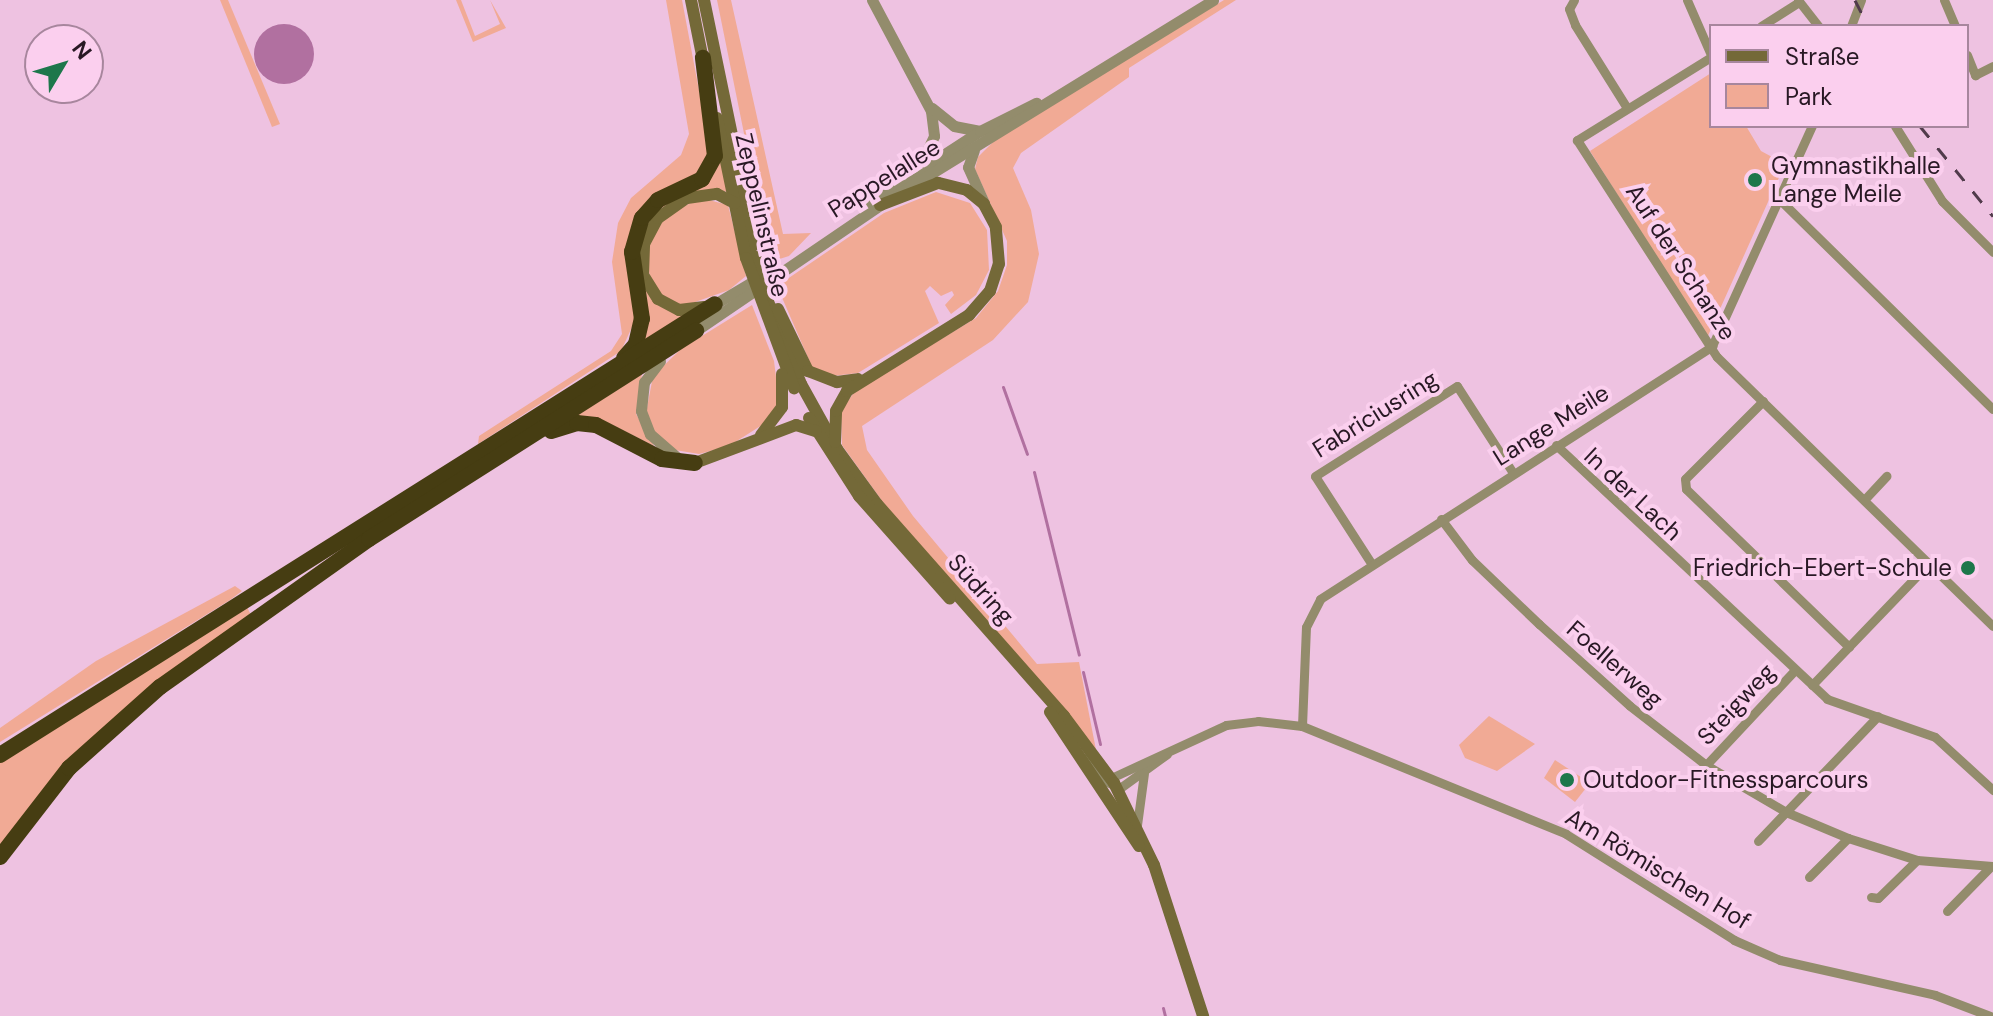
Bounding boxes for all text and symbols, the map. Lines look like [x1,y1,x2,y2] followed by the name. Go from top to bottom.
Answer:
[24,24,104,104] north arrow
[1709,24,1969,128] legend
[65,35,98,65] text: N
[1785,41,1859,72] text: Straße
[1785,81,1832,112] text: Park
[729,130,795,300] street label: Zeppelinstraße
[823,132,945,224] street label: Pappelallee
[1771,152,1941,208] place label: Gymnastikhalle Lange Meile
[1746,171,1764,189] marker: Gymnastikhalle Lange Meile
[1620,178,1742,346] street label: Auf der Schanze
[1307,364,1443,464] street label: Fabriciusring
[1488,378,1614,472] street label: Lange Meile
[1578,442,1688,546] street label: In der Lach
[942,548,1020,630] street label: Südring
[1693,554,1952,582] place label: Friedrich-Ebert-Schule
[1959,559,1977,577] marker: Friedrich-Ebert-Schule
[1561,614,1669,714] street label: Foellerweg
[1691,657,1781,751] street label: Steigweg
[1583,766,1868,794] place label: Outdoor-Fitnessparcours
[1558,771,1576,789] marker: Outdoor-Fitnessparcours
[1560,802,1756,936] street label: Am Römischen Hof

